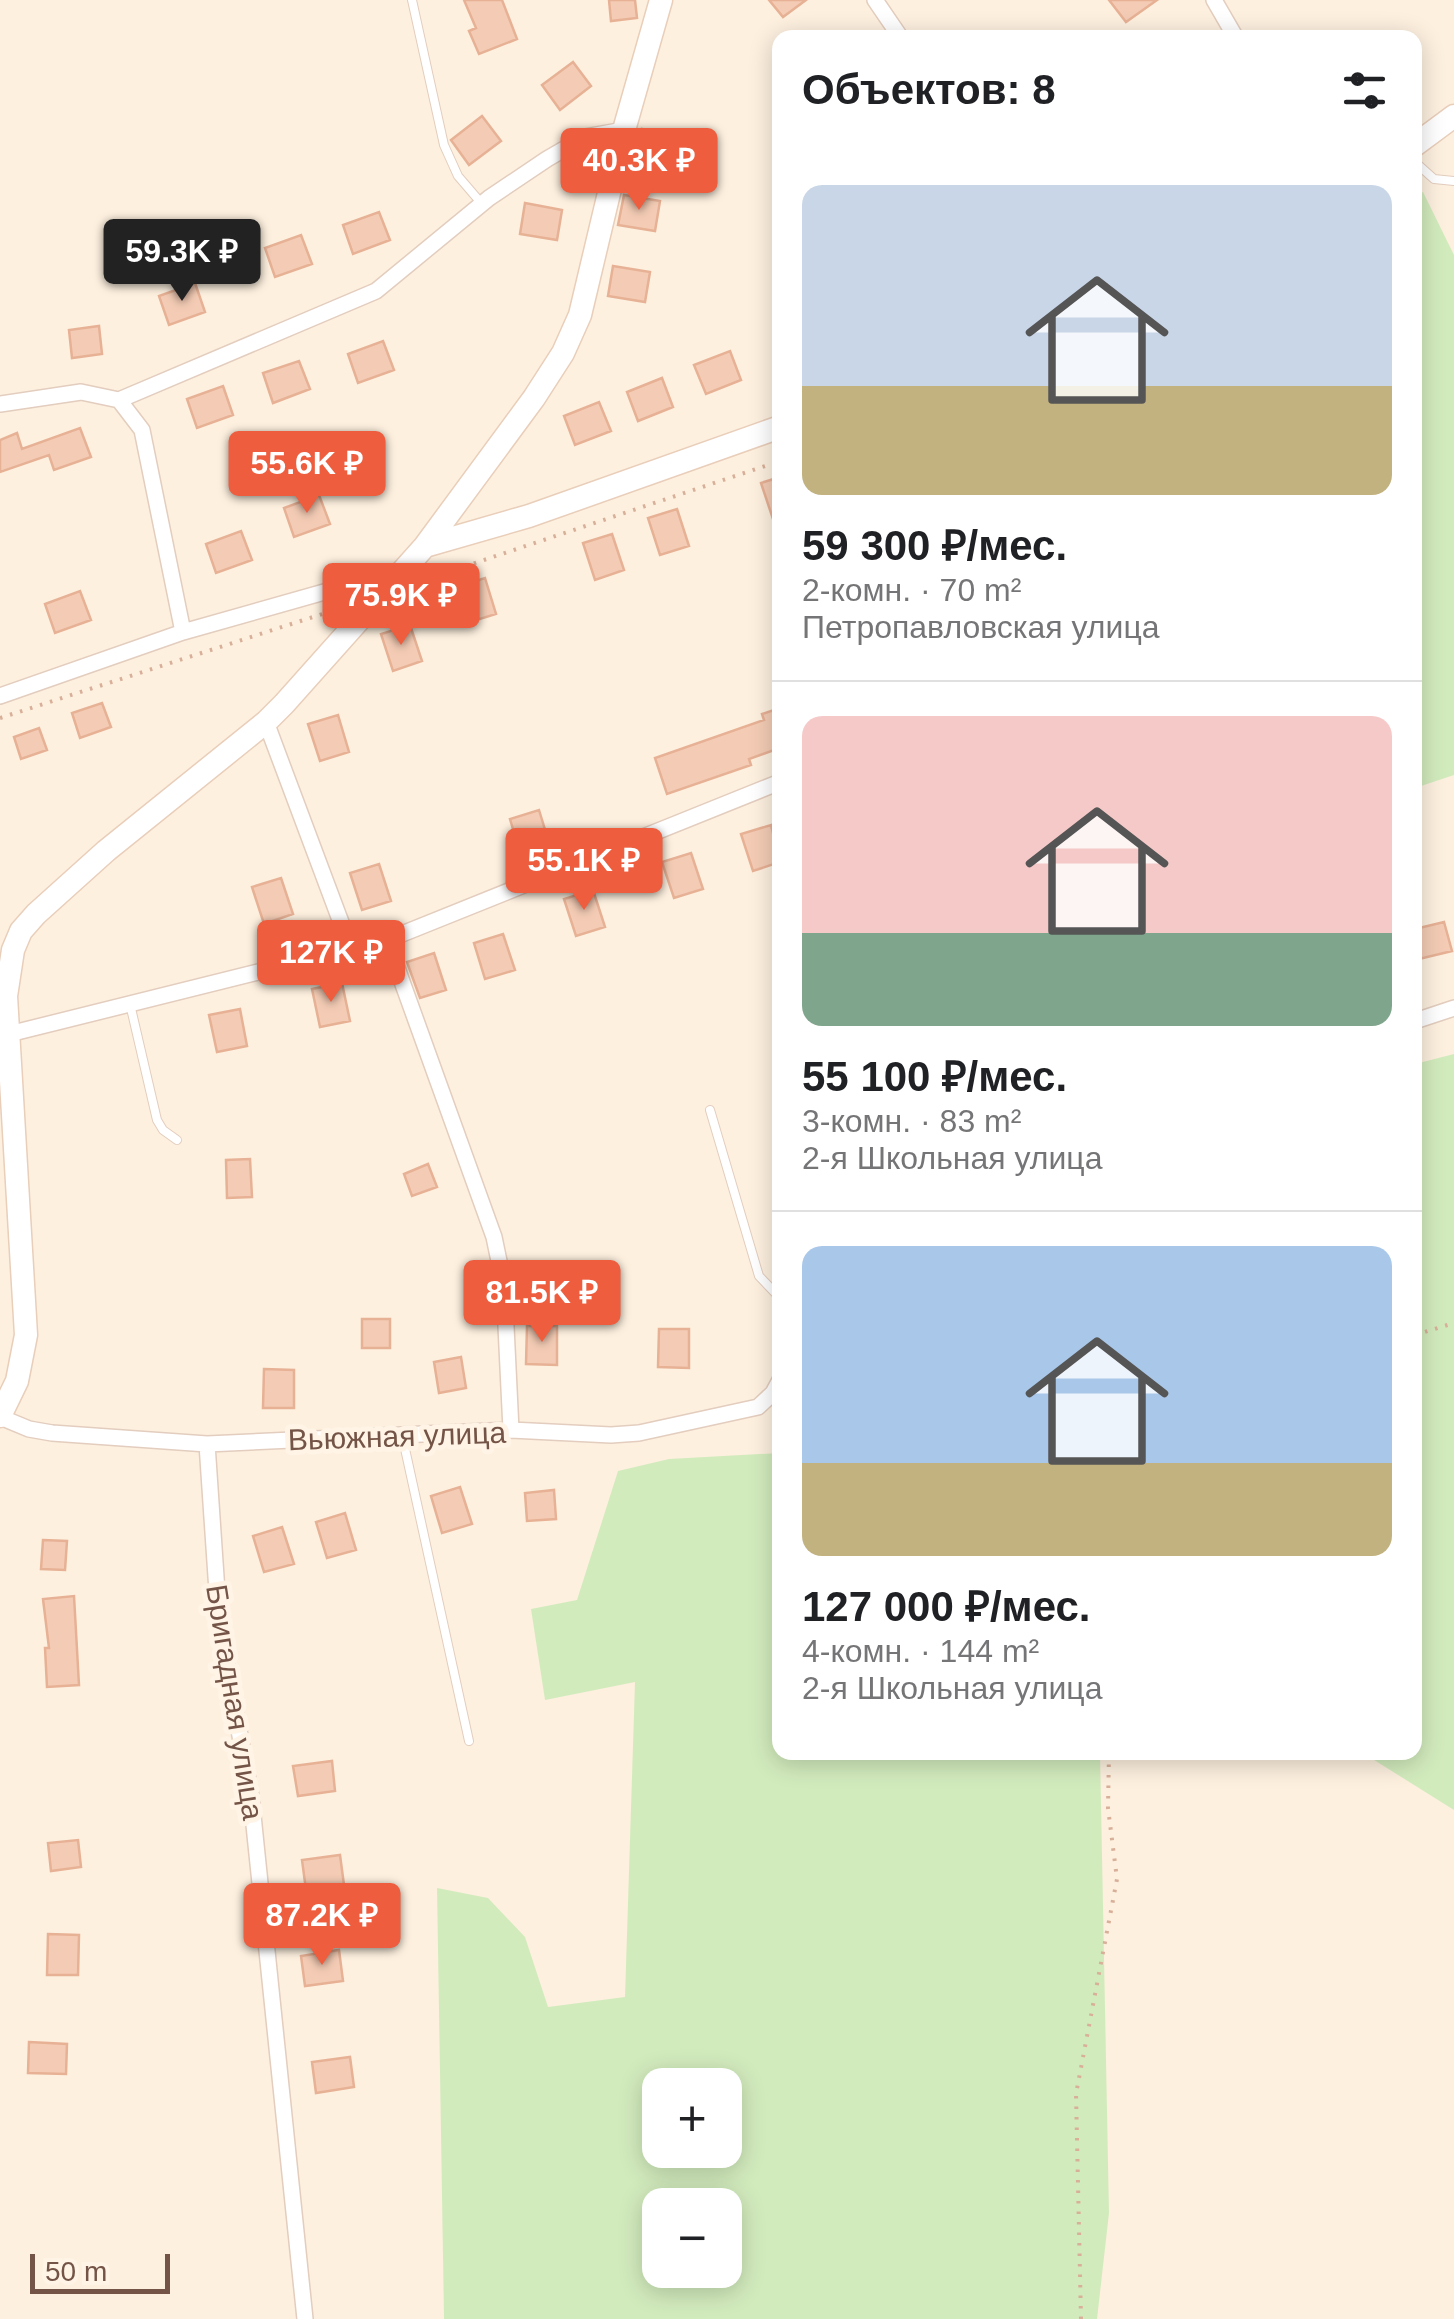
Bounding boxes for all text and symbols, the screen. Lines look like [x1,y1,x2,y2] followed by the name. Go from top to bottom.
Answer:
[1337,63,1392,118] icon: filters
[802,66,1056,113] text: Объектов: 8
[547,128,731,213] pin: 40.3K ₽
[583,142,695,178] text: 40.3K ₽
[90,219,274,304] pin: 59.3K ₽
[126,233,238,269] text: 59.3K ₽
[1007,250,1187,430] icon: home
[215,431,399,516] pin: 55.6K ₽
[251,445,363,481] text: 55.6K ₽
[802,522,1067,569] text: 59 300 ₽/мес.
[309,563,493,648] pin: 75.9K ₽
[802,572,1021,608] text: 2-комн. · 70 m²
[345,577,457,613] text: 75.9K ₽
[802,609,1160,645] text: Петропавловская улица
[1007,781,1187,961] icon: home
[492,828,676,913] pin: 55.1K ₽
[528,842,640,878] text: 55.1K ₽
[250,920,412,1005] pin: 127K ₽
[279,934,383,970] text: 127K ₽
[802,1053,1067,1100] text: 55 100 ₽/мес.
[802,1103,1021,1139] text: 3-комн. · 83 m²
[802,1140,1102,1176] text: 2-я Школьная улица
[450,1260,634,1345] pin: 81.5K ₽
[486,1274,598,1310] text: 81.5K ₽
[1007,1311,1187,1491] icon: home
[287,1416,507,1456] street label: Вьюжная улица
[200,1582,270,1822] street label: Бригадная улица
[802,1583,1091,1630] text: 127 000 ₽/мес.
[802,1633,1039,1669] text: 4-комн. · 144 m²
[802,1670,1102,1706] text: 2-я Школьная улица
[230,1883,414,1968] pin: 87.2K ₽
[266,1897,378,1933] text: 87.2K ₽
[642,2068,742,2288] map controls
[642,2068,742,2168] button: +
[642,2188,742,2288] button: −
[30,2249,170,2294] scale bar
[45,2256,107,2287] text: 50 m

